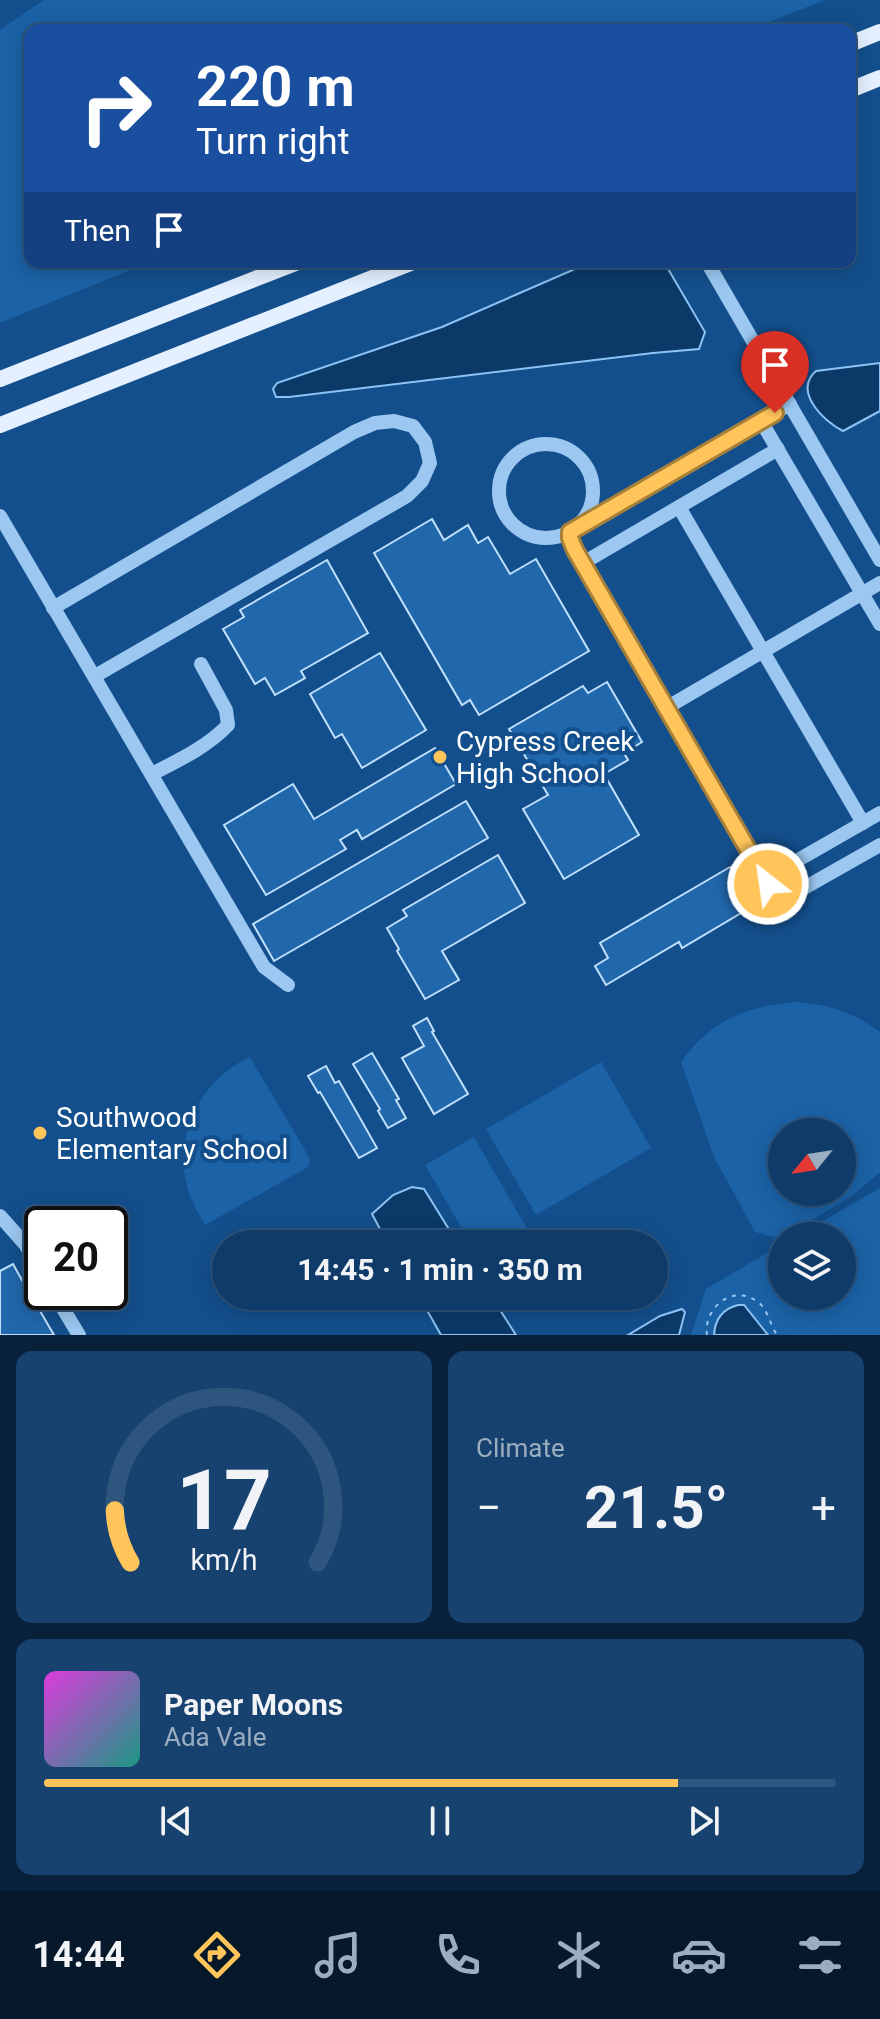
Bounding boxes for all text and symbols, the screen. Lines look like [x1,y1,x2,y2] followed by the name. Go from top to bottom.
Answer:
[196,54,355,120] text: 220 m
[64,56,168,160] icon: right
[196,121,349,163] text: Turn right
[147,208,191,252] icon: arrive
[64,213,131,248] text: Then
[741,331,809,413] pin
[753,343,797,387] icon: arrive
[456,725,635,790] place label: Cypress Creek High School
[431,748,449,766] marker: Cypress Creek High School
[726,842,810,926] position arrow
[56,1101,288,1166] place label: Southwood Elementary School
[768,1118,856,1206] north arrow
[768,1118,856,1310] map controls
[31,1124,49,1142] marker: Southwood Elementary School
[24,1206,128,1310] speed limit sign: 20
[768,1222,856,1310] button: layers
[297,1252,583,1287] text: 14:45 · 1 min · 350 m
[476,1433,565,1463] text: Climate
[176,1452,272,1549] text: 17
[584,1472,728,1543] text: 21.5°
[476,1482,501,1534] text: −
[811,1482,836,1534] text: +
[190,1543,258,1577] text: km/h
[164,1687,343,1722] text: Paper Moons
[164,1722,266,1752] text: Ada Vale
[154,1799,198,1843] icon: previous
[418,1799,462,1843] icon: pause
[682,1799,726,1843] icon: next
[189,1927,245,1983] icon: directions
[310,1927,366,1983] icon: music
[430,1927,486,1983] icon: phone
[551,1927,607,1983] icon: climate
[671,1927,727,1983] icon: car
[792,1927,848,1983] icon: filters
[32,1934,125,1976] text: 14:44

